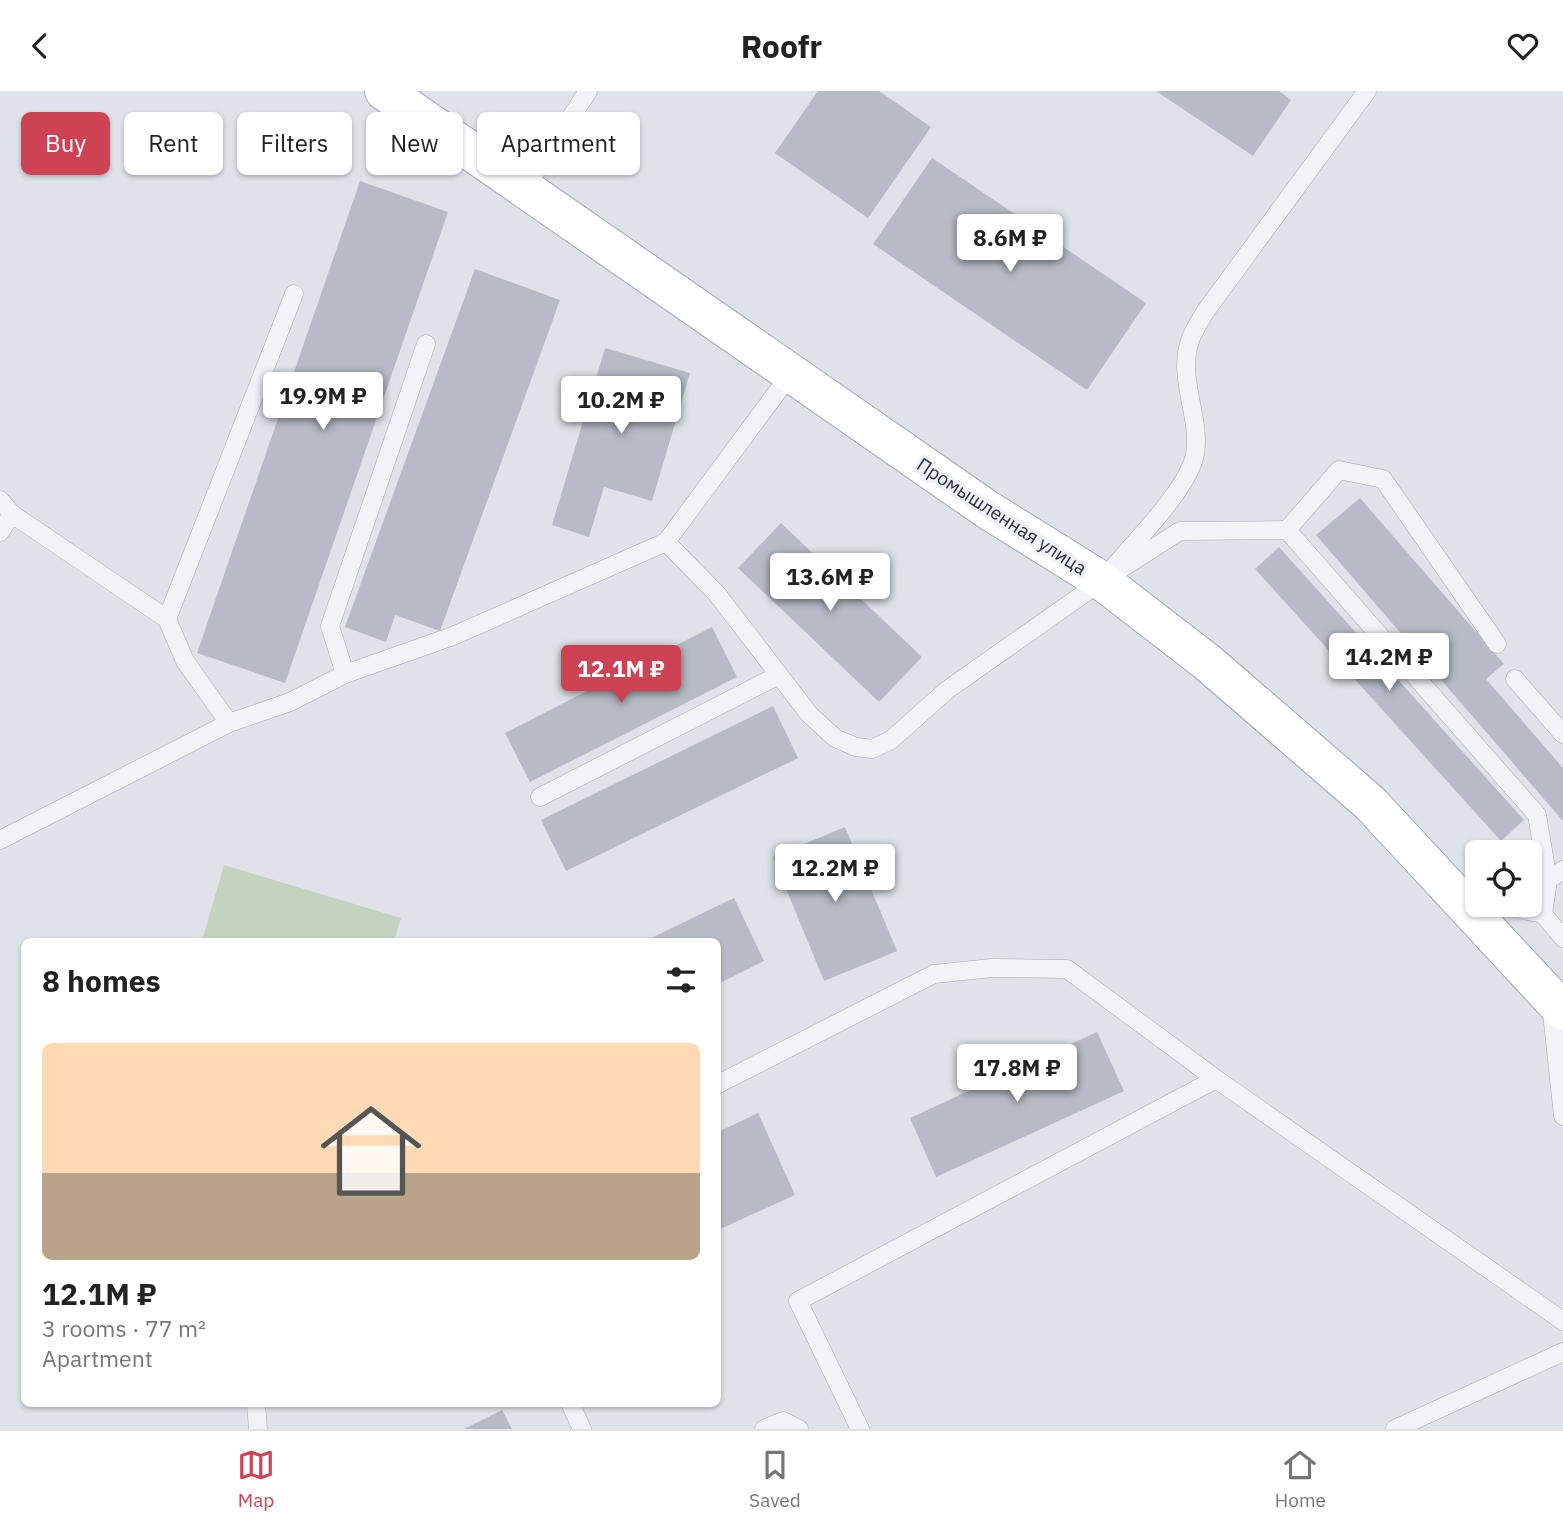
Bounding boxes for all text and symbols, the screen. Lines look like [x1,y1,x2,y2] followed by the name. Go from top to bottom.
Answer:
[741,25,822,67] text: Roofr
[21,27,59,65] icon: back
[1504,27,1542,65] icon: heart
[21,112,110,175] chip: Buy
[124,112,223,175] chip: Rent
[237,112,352,175] chip: Filters
[366,112,463,175] chip: New
[477,112,640,175] chip: Apartment
[953,215,1067,274] pin: 8.6M ₽
[973,222,1047,252] text: 8.6M ₽
[258,373,388,432] pin: 19.9M ₽
[556,377,686,436] pin: 10.2M ₽
[279,380,367,410] text: 19.9M ₽
[577,384,665,414] text: 10.2M ₽
[912,452,1092,580] street label: Промышленная улица
[765,553,895,613] pin: 13.6M ₽
[786,561,874,591] text: 13.6M ₽
[1324,633,1454,693] pin: 14.2M ₽
[1345,641,1433,671] text: 14.2M ₽
[556,645,686,705] pin: 12.1M ₽
[577,653,665,683] text: 12.1M ₽
[1465,840,1542,917] map controls
[1465,840,1542,917] button: locate
[770,845,900,904] pin: 12.2M ₽
[791,852,879,882] text: 12.2M ₽
[42,961,161,1000] text: 8 homes
[662,961,700,999] icon: filters
[952,1045,1082,1104] pin: 17.8M ₽
[973,1052,1061,1082] text: 17.8M ₽
[308,1088,434,1214] icon: home
[42,1274,157,1313] text: 12.1M ₽
[42,1313,206,1343] text: 3 rooms · 77 m²
[42,1343,153,1373] text: Apartment
[237,1446,275,1512] tab: Map
[749,1446,801,1512] tab: Saved
[1275,1446,1326,1512] tab: Home

